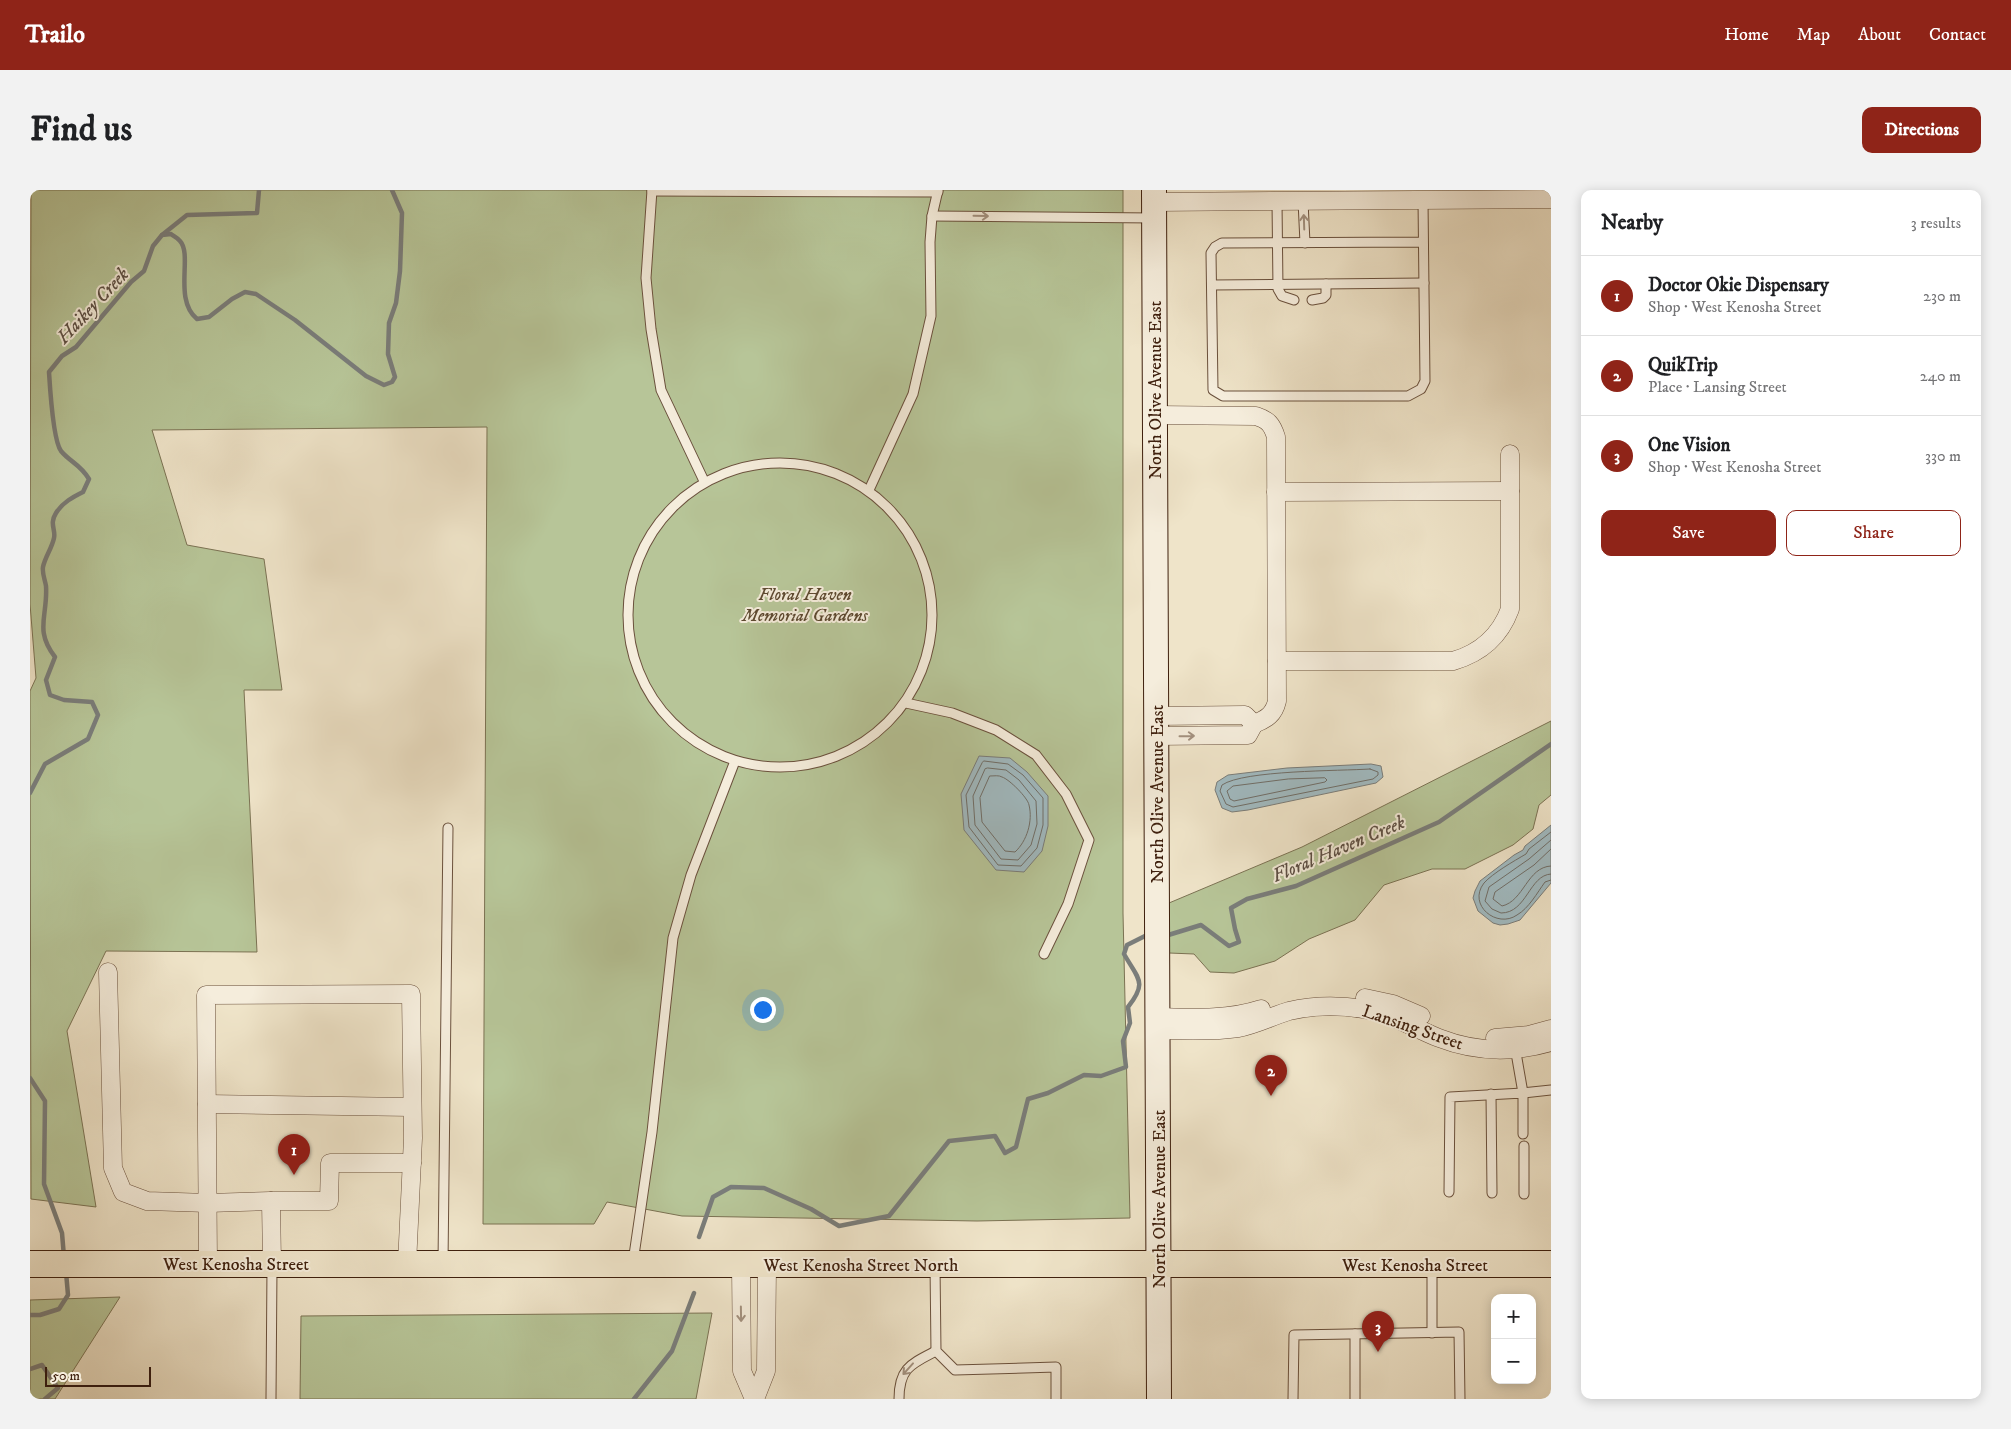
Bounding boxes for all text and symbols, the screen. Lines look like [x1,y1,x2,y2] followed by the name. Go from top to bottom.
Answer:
[25,20,85,50] text: Trailo
[1724,24,1769,46] text: Home
[1797,24,1830,46] text: Map
[1858,24,1901,46] text: About
[1929,24,1986,46] text: Contact
[1862,107,1981,153] button: Directions
[30,108,132,152] text: Find us
[1601,210,1663,236] text: Nearby
[973,212,989,221] one-way arrow
[1911,213,1961,233] text: 3 results
[1299,214,1309,230] one-way arrow
[51,263,134,350] water label: Haikey Creek
[1648,274,1829,297] text: Doctor Okie Dispensary
[1614,286,1620,306] text: 1
[1923,286,1961,306] text: 230 m
[1648,297,1821,317] text: Shop · West Kenosha Street
[1145,300,1167,479] street label: North Olive Avenue East
[1648,354,1718,377] text: QuikTrip
[1613,366,1621,386] text: 2
[1920,366,1961,386] text: 240 m
[1648,377,1787,397] text: Place · Lansing Street
[1648,434,1730,457] text: One Vision
[1614,446,1620,466] text: 3
[1925,446,1961,466] text: 330 m
[1648,457,1821,477] text: Shop · West Kenosha Street
[1601,510,1776,556] button: Save
[1786,510,1961,556] button: Share
[740,584,868,627] park label: Floral Haven Memorial Gardens
[1147,704,1169,883] street label: North Olive Avenue East
[1178,731,1194,741] one-way arrow
[1269,811,1409,888] water label: Floral Haven Creek
[750,997,776,1023] your location
[1359,1000,1466,1056] street label: Lansing Street
[1255,1055,1287,1096] pin: 2
[1149,1109,1171,1288] street label: North Olive Avenue East
[278,1134,310,1175] pin: 1
[162,1254,309,1276] street label: West Kenosha Street
[762,1255,959,1277] street label: West Kenosha Street North
[1341,1255,1488,1277] street label: West Kenosha Street
[1491,1294,1536,1384] map controls
[1491,1294,1536,1339] button: +
[736,1306,746,1322] one-way arrow
[1362,1311,1394,1352] pin: 3
[1491,1339,1536,1384] button: −
[902,1362,914,1375] one-way arrow
[45,1364,151,1387] scale bar
[52,1367,80,1385] text: 50 m

